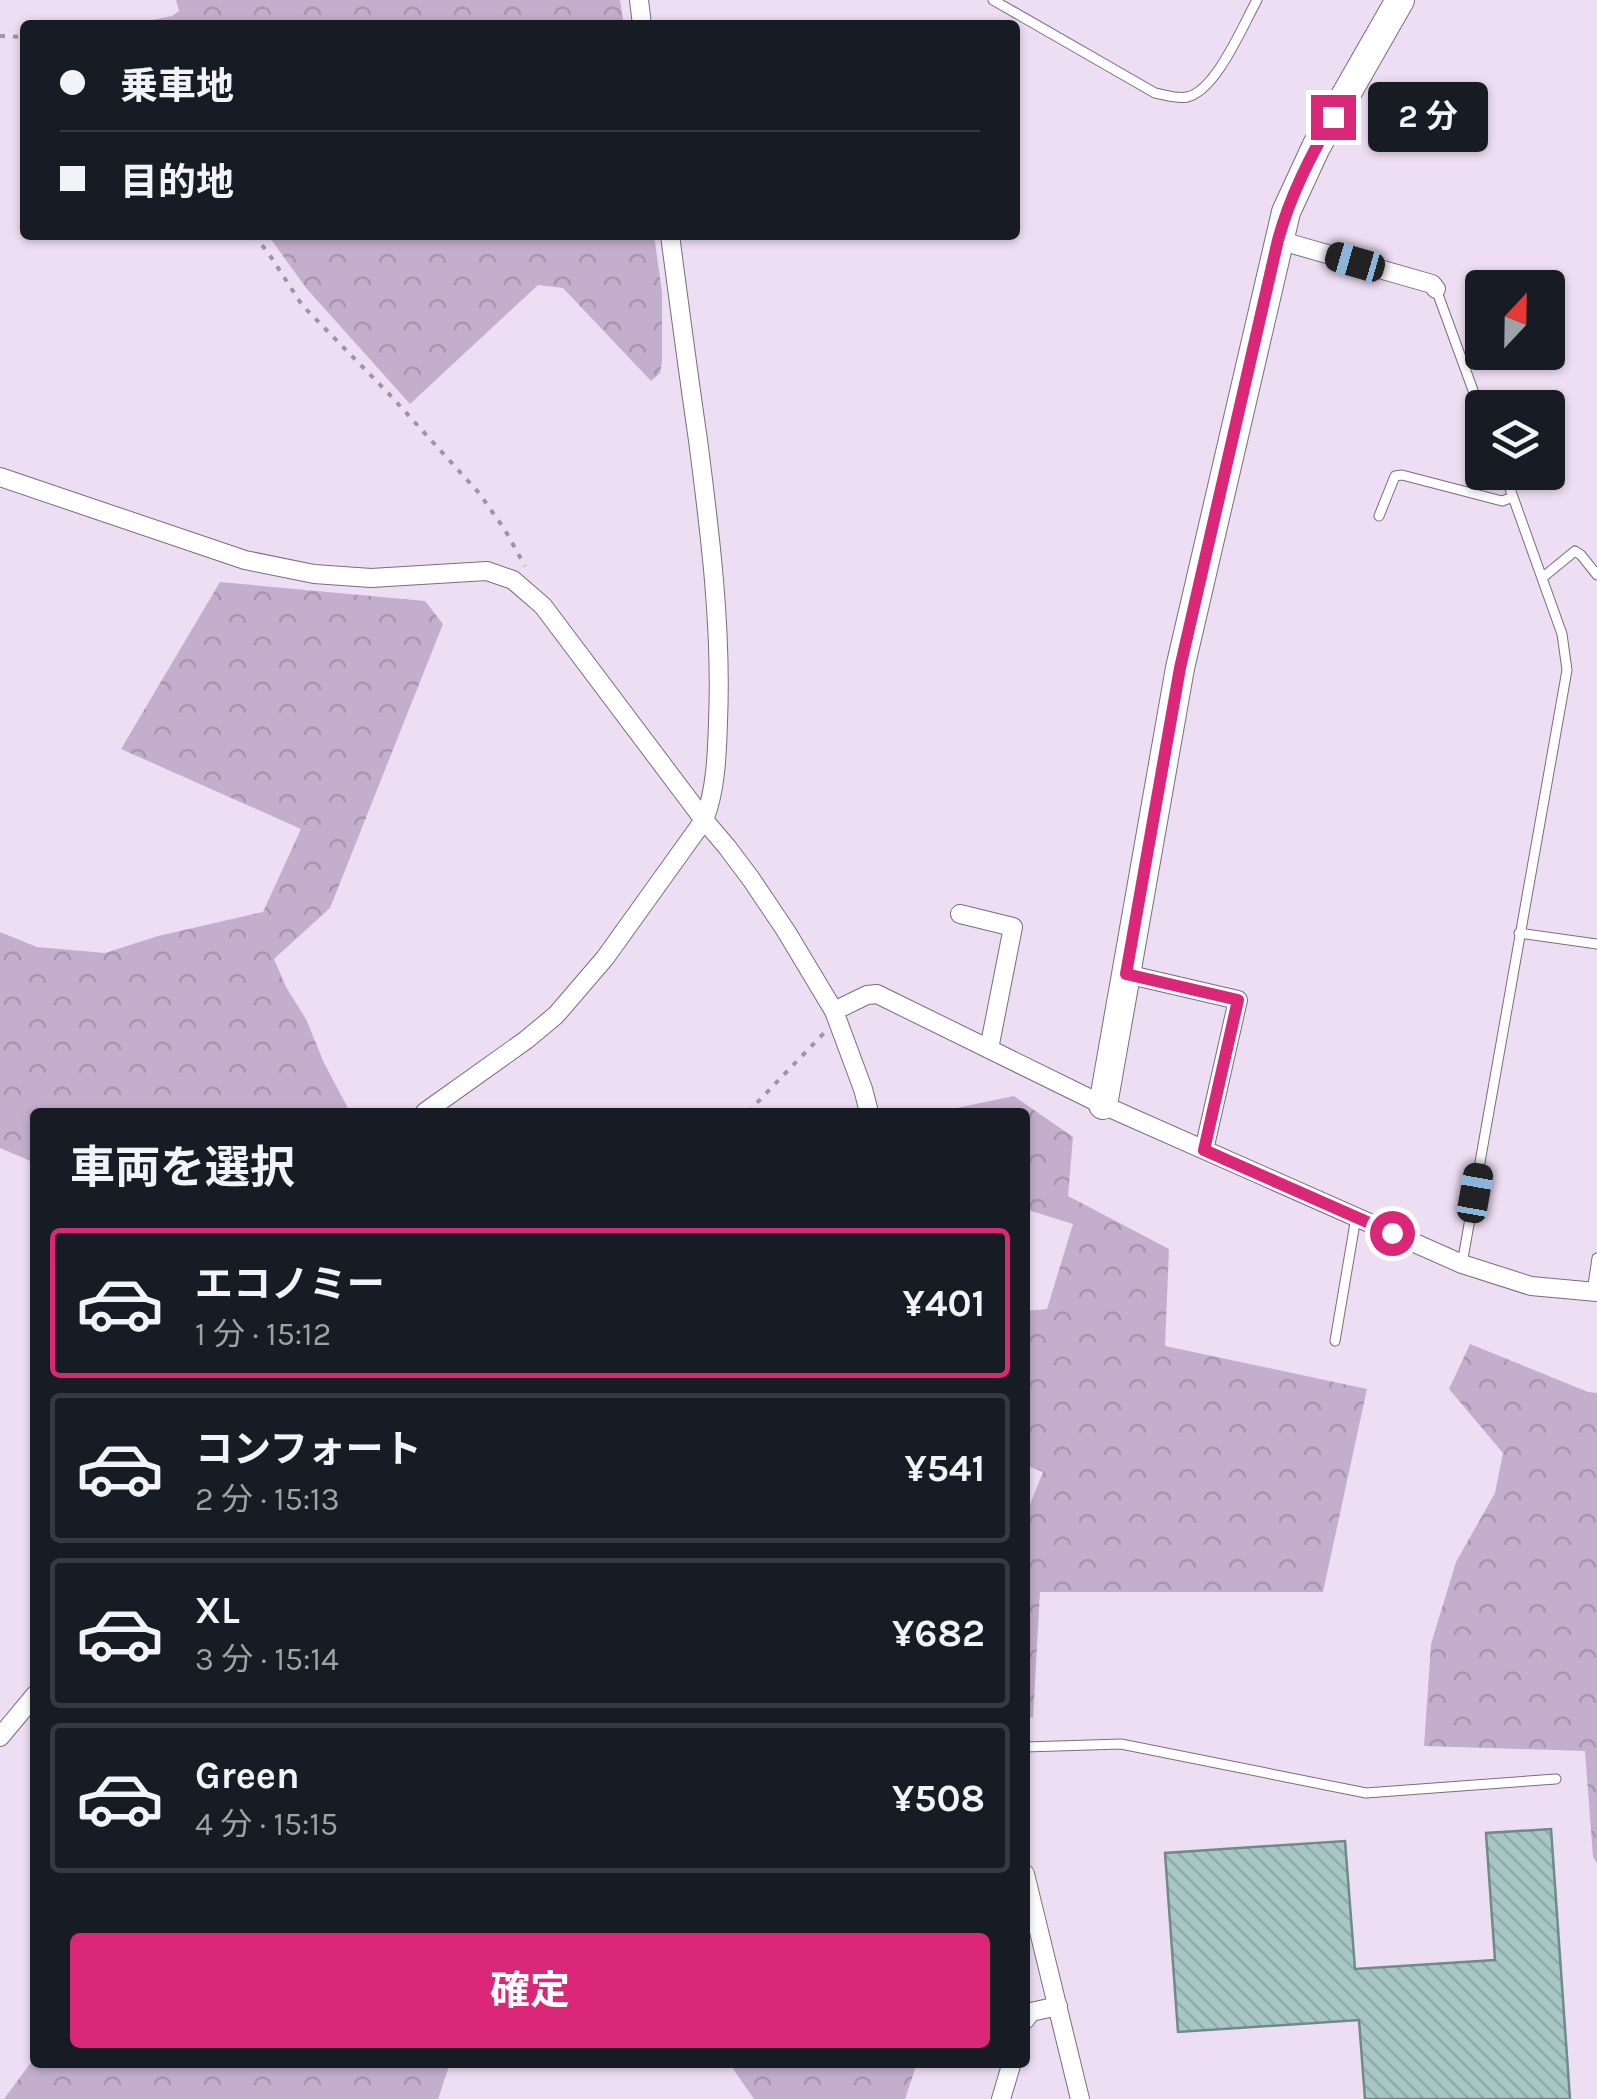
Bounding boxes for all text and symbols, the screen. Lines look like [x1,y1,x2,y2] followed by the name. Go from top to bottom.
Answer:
[120,64,234,109] text: 乗車地
[1368,82,1488,152] callout: 2 分
[1311,95,1356,140] route end
[1398,98,1458,135] text: 2 分
[120,160,234,205] text: 目的地
[1322,239,1388,285] car
[1465,270,1565,370] north arrow
[1465,270,1565,490] map controls
[1465,390,1565,490] button: layers
[70,1142,295,1194] text: 車両を選択
[1455,1161,1495,1225] car
[1370,1211,1415,1256] route start
[75,1258,165,1348] icon: car
[195,1262,385,1307] text: エコノミー
[903,1281,985,1326] text: ¥401
[195,1316,331,1353] text: 1 分 · 15:12
[75,1423,165,1513] icon: car
[195,1427,422,1472] text: コンフォート
[904,1446,985,1491] text: ¥541
[195,1481,340,1518] text: 2 分 · 15:13
[75,1588,165,1678] icon: car
[195,1588,240,1633] text: XL
[892,1611,985,1656] text: ¥682
[195,1641,339,1678] text: 3 分 · 15:14
[75,1753,165,1843] icon: car
[195,1753,300,1798] text: Green
[892,1776,985,1821] text: ¥508
[195,1806,338,1843] text: 4 分 · 15:15
[70,1933,990,2048] button: 確定

